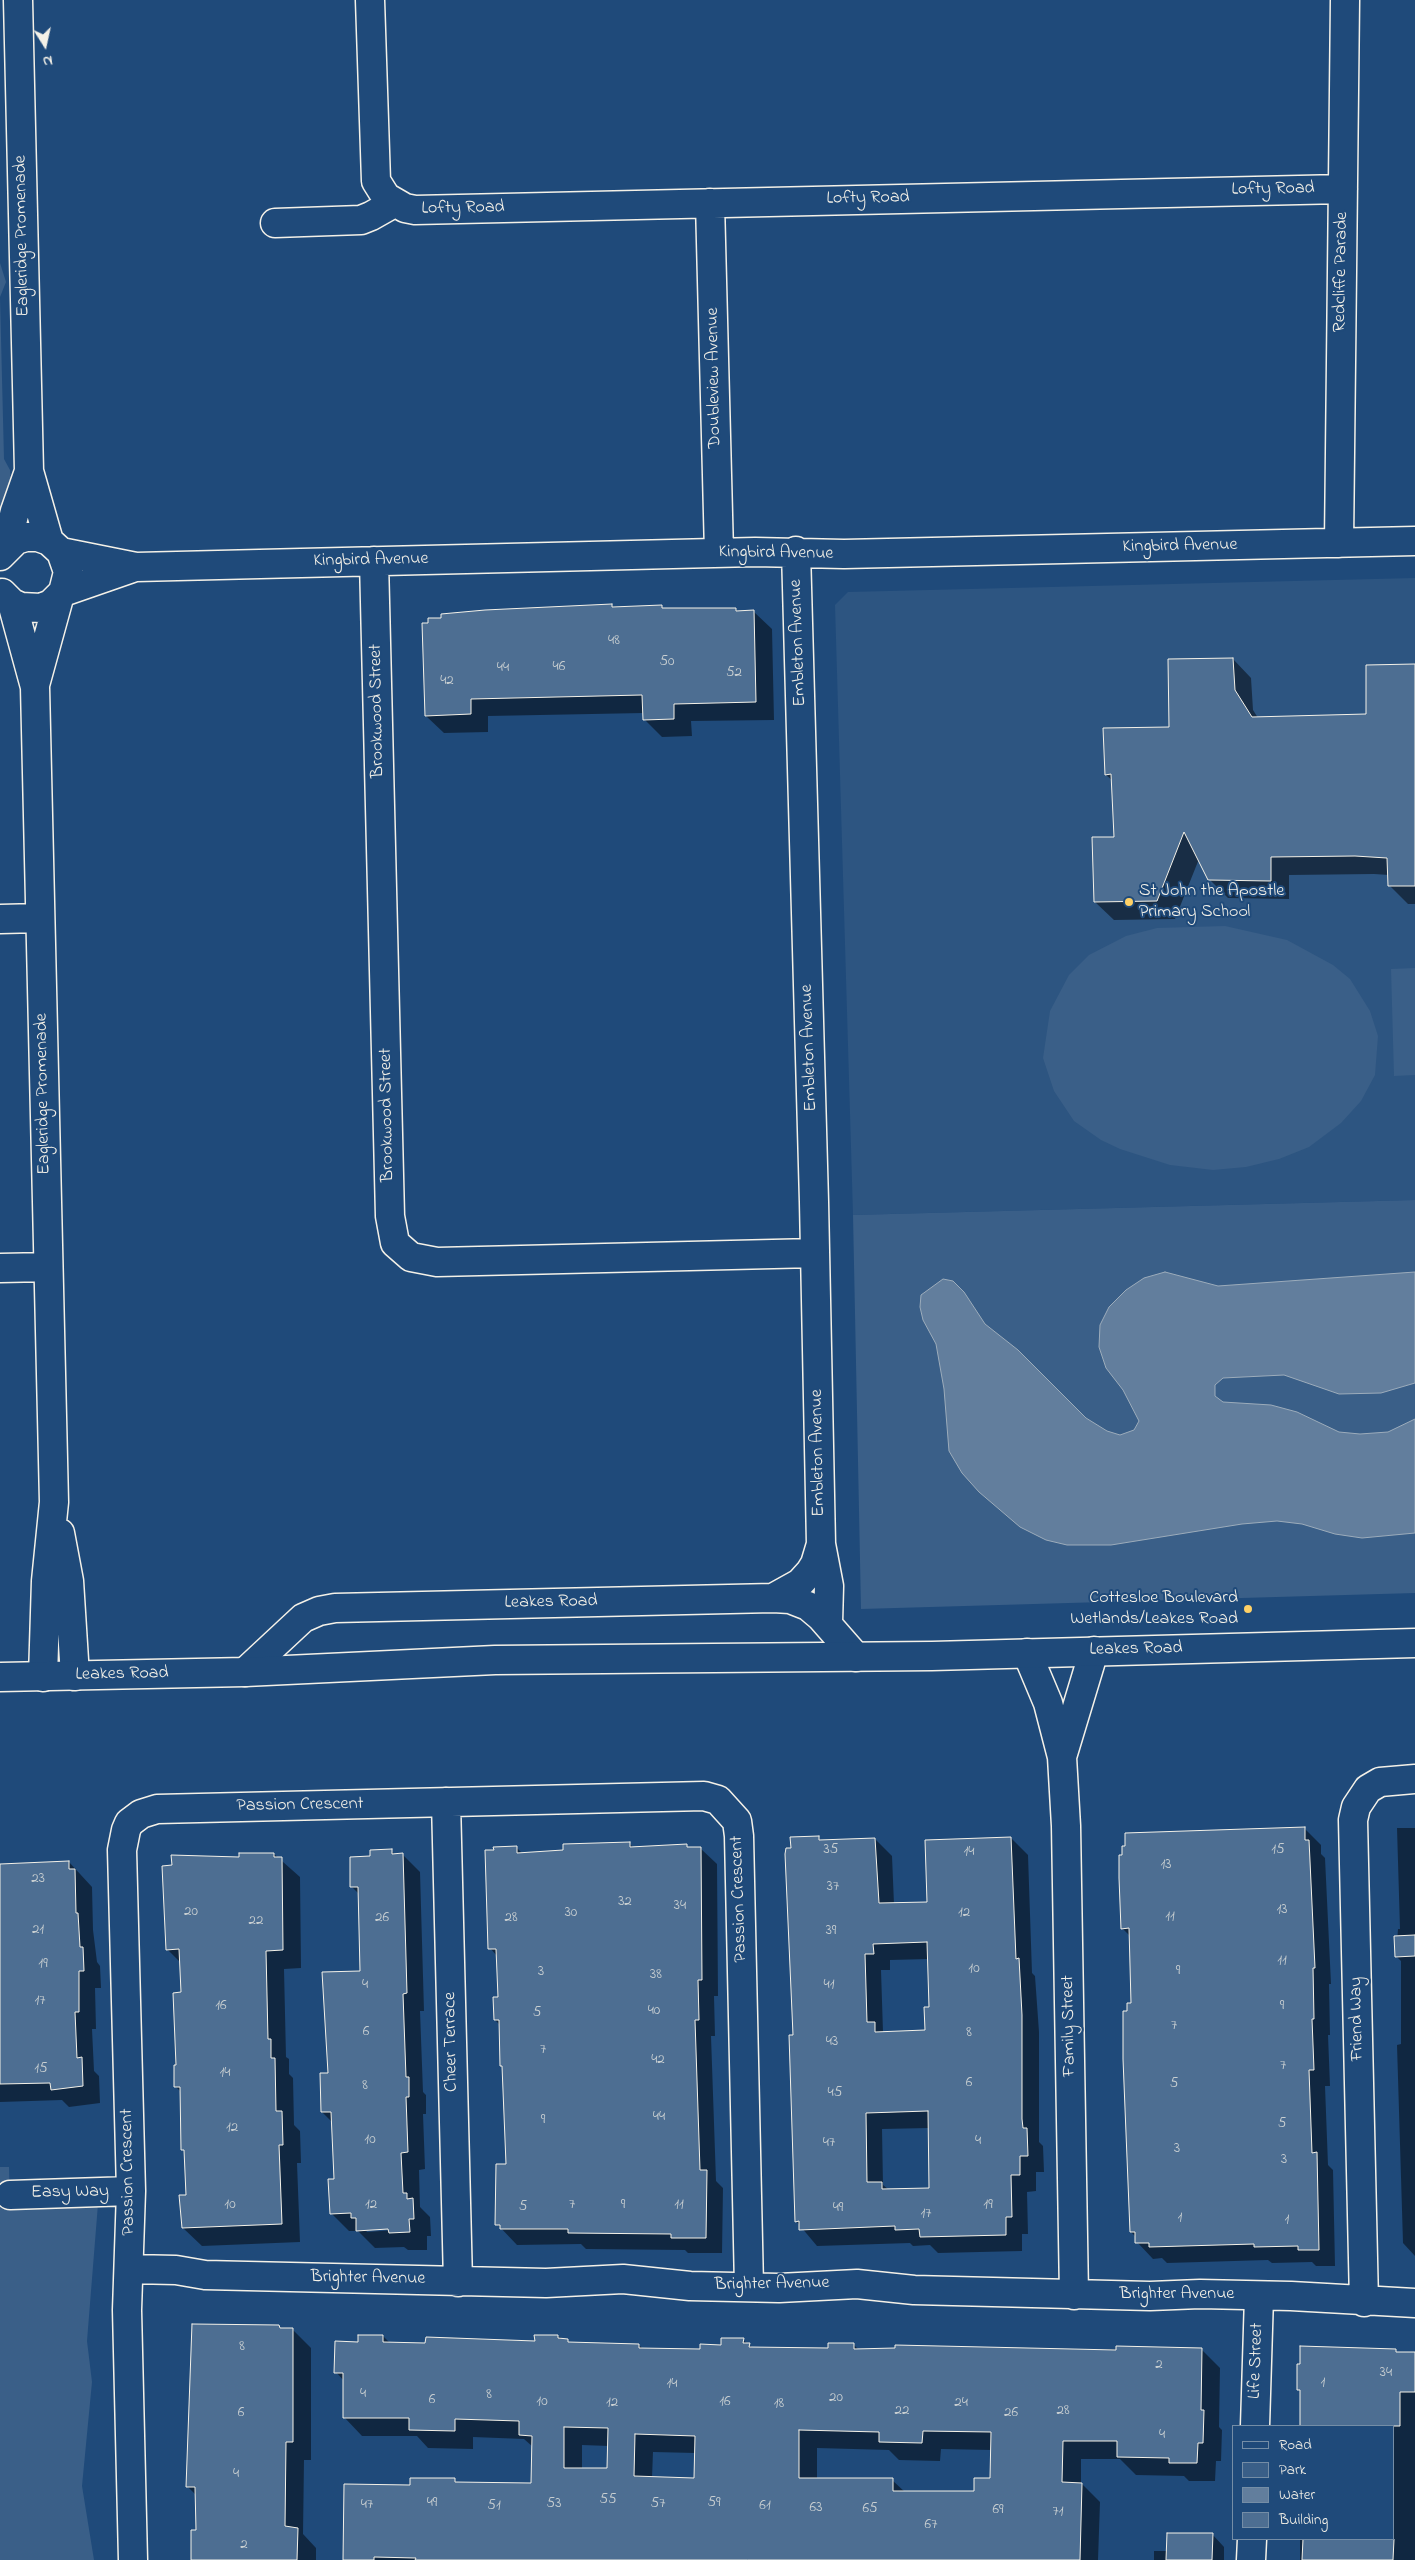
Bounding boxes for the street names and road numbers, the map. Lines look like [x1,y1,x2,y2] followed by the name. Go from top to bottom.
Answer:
[11,155,35,317] street label: Eagleridge Promenade
[1231,178,1315,202] street label: Lofty Road
[826,187,910,211] street label: Lofty Road
[421,197,505,221] street label: Lofty Road
[1330,212,1354,332] street label: Redcliffe Parade
[703,307,727,449] street label: Doubleview Avenue
[1122,535,1238,559] street label: Kingbird Avenue
[718,542,834,566] street label: Kingbird Avenue
[313,549,429,573] street label: Kingbird Avenue
[786,579,812,707] street label: Embleton Avenue
[366,644,390,778] street label: Brookwood Street
[797,984,823,1112] street label: Embleton Avenue
[32,1013,56,1175] street label: Eagleridge Promenade
[376,1048,400,1182] street label: Brookwood Street
[807,1389,831,1517] street label: Embleton Avenue
[504,1591,598,1615] street label: Leakes Road
[1089,1638,1183,1662] street label: Leakes Road
[75,1663,169,1687] street label: Leakes Road
[236,1794,364,1818] street label: Passion Crescent
[727,1835,753,1963] street label: Passion Crescent
[1058,1975,1082,2077] street label: Family Street
[1346,1977,1370,2061] street label: Friend Way
[440,1992,464,2092] street label: Cheer Terrace
[117,2108,141,2236] street label: Passion Crescent
[31,2182,109,2204] street label: Easy Way
[310,2267,426,2291] street label: Brighter Avenue
[714,2273,830,2297] street label: Brighter Avenue
[1120,2284,1234,2306] street label: Brighter Avenue
[1245,2323,1269,2399] street label: Life Street

